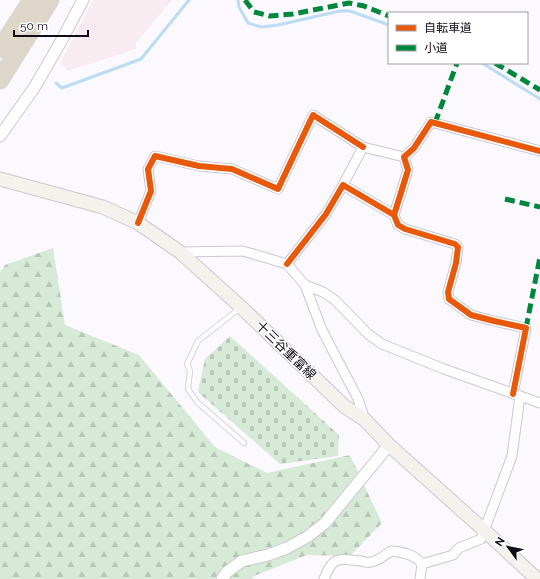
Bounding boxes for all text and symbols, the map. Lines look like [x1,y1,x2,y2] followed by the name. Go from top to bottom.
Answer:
[14,12,88,38] scale bar
[388,12,528,64] legend
[20,19,48,33] text: 50 m
[424,21,472,35] text: 自転車道
[424,41,448,55] text: 小道
[253,318,319,382] street label: 十三谷重富線
[488,527,528,567] north arrow
[492,535,508,549] text: N

